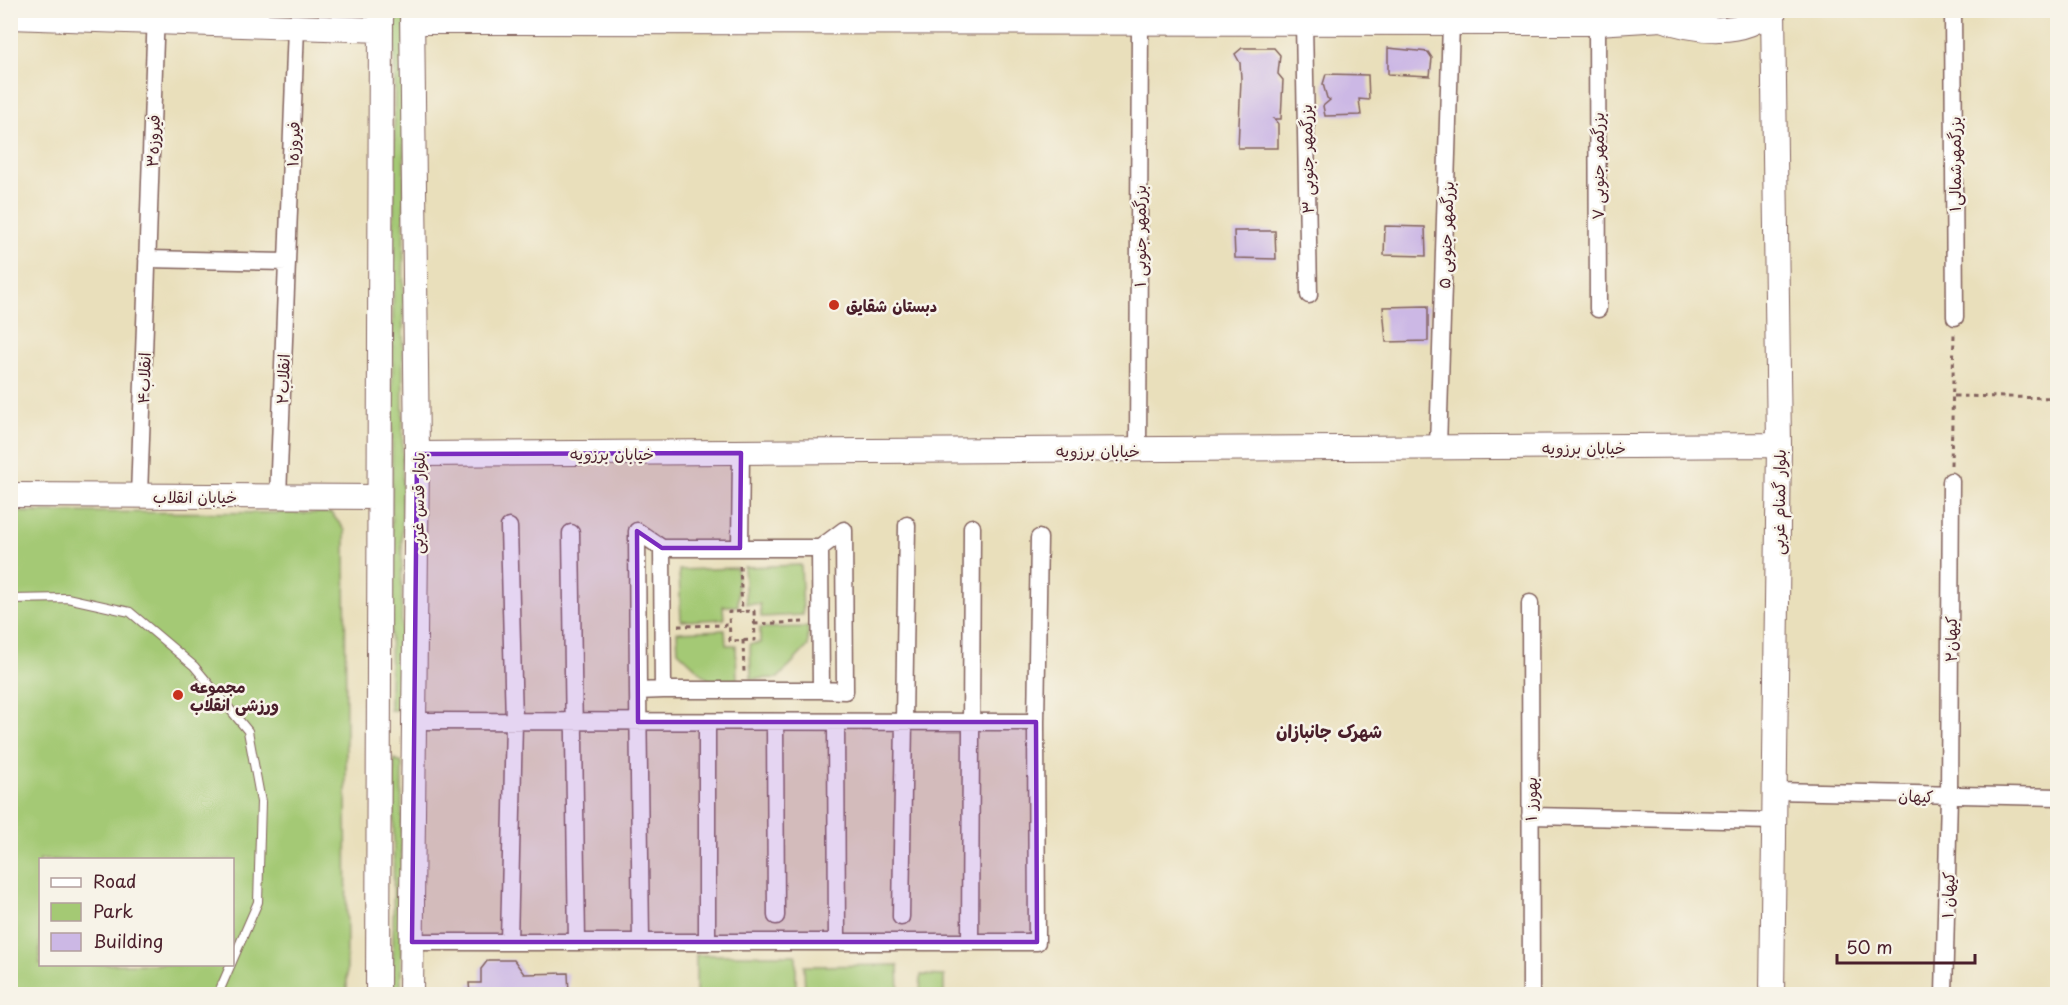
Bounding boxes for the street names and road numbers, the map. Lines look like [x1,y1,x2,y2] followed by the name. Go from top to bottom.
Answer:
[1293,104,1319,214] street label: بزرگمهر جنوبی ۳
[1585,112,1609,220] street label: بزرگمهر جنوبی ۷
[139,114,165,168] street label: فیروزه۳
[1942,116,1966,212] street label: بزرگمهرشمالی۱
[279,121,305,167] street label: فیروزه۱
[1431,181,1459,289] street label: بزرگمهر جنوبی ۵
[1127,185,1151,287] street label: بزرگمهر جنوبی ۱
[130,352,156,404] street label: انقلاب۴
[269,353,295,405] street label: انقلاب۲
[1542,435,1626,459] street label: خیابان برزویه
[1056,438,1140,462] street label: خیابان برزویه
[570,441,654,465] street label: خیابان برزویه
[1765,449,1793,555] street label: بلوار گمنام غربی
[404,452,430,554] street label: بلوار قدس غربی
[153,484,237,508] street label: خیابان انقلاب
[1938,616,1962,662] street label: کیهان۲
[1518,777,1542,821] street label: بهورز ۱
[1898,782,1934,808] street label: کیهان
[1934,871,1960,919] street label: کیهان ۱

